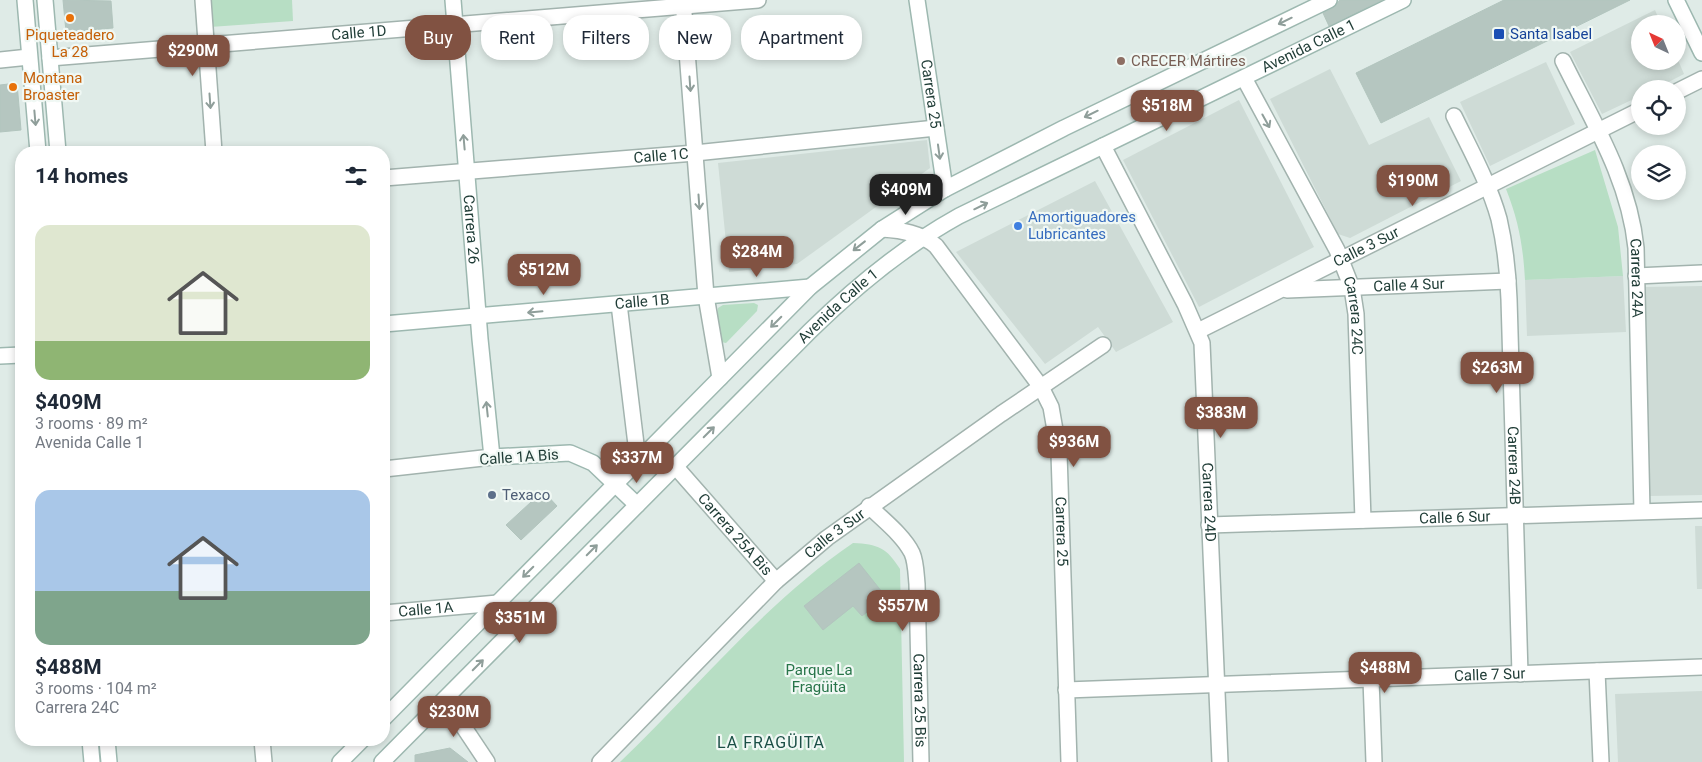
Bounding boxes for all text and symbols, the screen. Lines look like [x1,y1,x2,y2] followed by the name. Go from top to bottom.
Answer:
[64,12,76,24] marker: Piqueteadero La 28
[405,15,471,60] chip: Buy
[481,15,553,60] chip: Rent
[563,15,649,60] chip: Filters
[659,15,731,60] chip: New
[741,15,862,60] chip: Apartment
[1259,15,1359,76] street label: Avenida Calle 1
[1631,15,1686,70] north arrow
[1631,15,1686,200] map controls
[1278,17,1293,26] one-way arrow
[331,21,387,44] street label: Calle 1D
[1510,25,1592,43] place label: Santa Isabel
[26,26,114,61] place label: Piqueteadero La 28
[1492,27,1506,41] marker: Santa Isabel
[158,34,228,77] pin: $290M
[168,41,218,60] text: $290M
[1131,52,1246,70] place label: CRECER Mártires
[1115,55,1127,67] marker: CRECER Mártires
[917,58,945,130] street label: Carrera 25
[23,69,82,104] place label: Montana Broaster
[685,75,694,91] one-way arrow
[1631,80,1686,135] button: locate
[7,81,19,93] marker: Montana Broaster
[1132,90,1202,132] pin: $518M
[205,93,215,109] one-way arrow
[1142,96,1192,115] text: $518M
[30,110,39,126] one-way arrow
[1084,110,1099,120] one-way arrow
[1261,113,1271,128] one-way arrow
[460,135,469,151] one-way arrow
[934,144,944,160] one-way arrow
[633,145,690,167] street label: Calle 1C
[1631,145,1686,200] button: layers
[342,162,370,190] icon: filters
[35,164,128,188] text: 14 homes
[1378,164,1448,207] pin: $190M
[1388,171,1438,190] text: $190M
[871,174,941,216] pin: $409M
[881,180,931,199] text: $409M
[460,194,483,265] street label: Carrera 26
[694,194,703,210] one-way arrow
[973,201,988,210] one-way arrow
[1028,208,1136,243] place label: Amortiguadores Lubricantes
[1012,220,1024,232] marker: Amortiguadores Lubricantes
[1330,223,1402,271] street label: Calle 3 Sur
[722,236,792,278] pin: $284M
[1626,237,1647,318] street label: Carrera 24A
[852,241,866,251] one-way arrow
[732,242,782,261] text: $284M
[509,254,579,296] pin: $512M
[158,258,248,348] icon: home
[519,260,569,279] text: $512M
[794,265,882,347] street label: Avenida Calle 1
[1339,274,1366,355] street label: Carrera 24C
[1373,275,1445,295] street label: Calle 4 Sur
[614,290,670,313] street label: Calle 1B
[528,307,544,317] one-way arrow
[770,316,782,328] one-way arrow
[1462,352,1532,394] pin: $263M
[1472,358,1522,377] text: $263M
[35,390,102,414] text: $409M
[1186,396,1256,439] pin: $383M
[482,401,492,417] one-way arrow
[1196,403,1246,422] text: $383M
[35,414,148,433] text: 3 rooms · 89 m²
[703,426,716,438] one-way arrow
[1039,426,1109,468] pin: $936M
[1504,426,1524,505] street label: Carrera 24B
[1049,432,1099,451] text: $936M
[35,433,144,452] text: Avenida Calle 1
[602,442,672,484] pin: $337M
[479,445,559,469] street label: Calle 1A Bis
[612,448,662,467] text: $337M
[1198,462,1220,542] street label: Carrera 24D
[502,486,550,504] place label: Texaco
[486,489,498,501] marker: Texaco
[694,489,776,579] street label: Carrera 25A Bis
[1051,496,1072,566] street label: Carrera 25
[801,505,868,562] street label: Calle 3 Sur
[1419,507,1491,528] street label: Calle 6 Sur
[158,523,248,613] icon: home
[586,544,599,556] one-way arrow
[523,566,535,578] one-way arrow
[868,590,938,632] pin: $557M
[878,596,928,615] text: $557M
[398,598,454,621] street label: Calle 1A
[485,602,555,644] pin: $351M
[495,608,545,627] text: $351M
[1350,652,1420,694] pin: $488M
[910,653,930,748] street label: Carrera 25 Bis
[35,655,102,679] text: $488M
[1360,658,1410,677] text: $488M
[472,659,484,671] one-way arrow
[785,661,853,696] park label: Parque La Fragüita
[1454,664,1526,685] street label: Calle 7 Sur
[35,679,157,698] text: 3 rooms · 104 m²
[419,696,489,738] pin: $230M
[35,698,119,717] text: Carrera 24C
[429,702,479,721] text: $230M
[717,733,825,752] district label: LA FRAGÜITA

